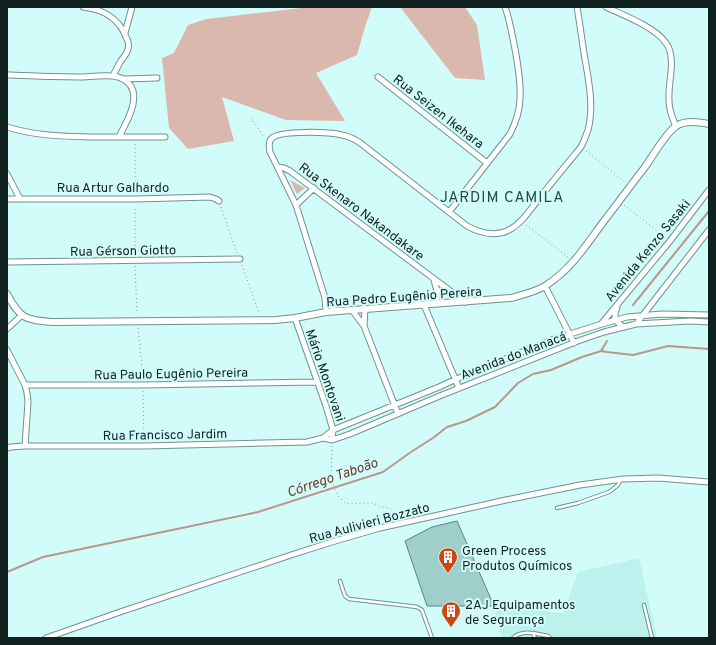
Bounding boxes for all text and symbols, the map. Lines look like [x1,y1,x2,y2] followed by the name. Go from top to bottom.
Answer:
[389,72,486,153] street label: Rua Seizen Ikehara
[295,160,427,265] street label: Rua Skenaro Nakandakare
[57,181,169,197] street label: Rua Artur Galhardo
[440,189,564,208] district label: JARDIM CAMILA
[602,197,695,306] street label: Avenida Kenzo Sasaki
[70,243,176,261] street label: Rua Gérson Giotto
[326,285,482,311] street label: Rua Pedro Eugênio Pereira
[301,327,347,424] street label: Mário Montovani
[458,329,569,384] street label: Avenida do Manacá
[94,366,248,384] street label: Rua Paulo Eugênio Pereira
[103,427,227,445] street label: Rua Francisco Jardim
[285,455,381,502] water label: Córrego Taboão
[308,500,431,548] street label: Rua Aulivieri Bozzato
[462,544,572,575] place label: Green Process Produtos Químicos
[437,546,459,574] building icon: Green Process Produtos Químicos
[465,598,575,629] place label: 2AJ Equipamentos de Segurança
[440,600,462,628] building icon: 2AJ Equipamentos de Segurança

